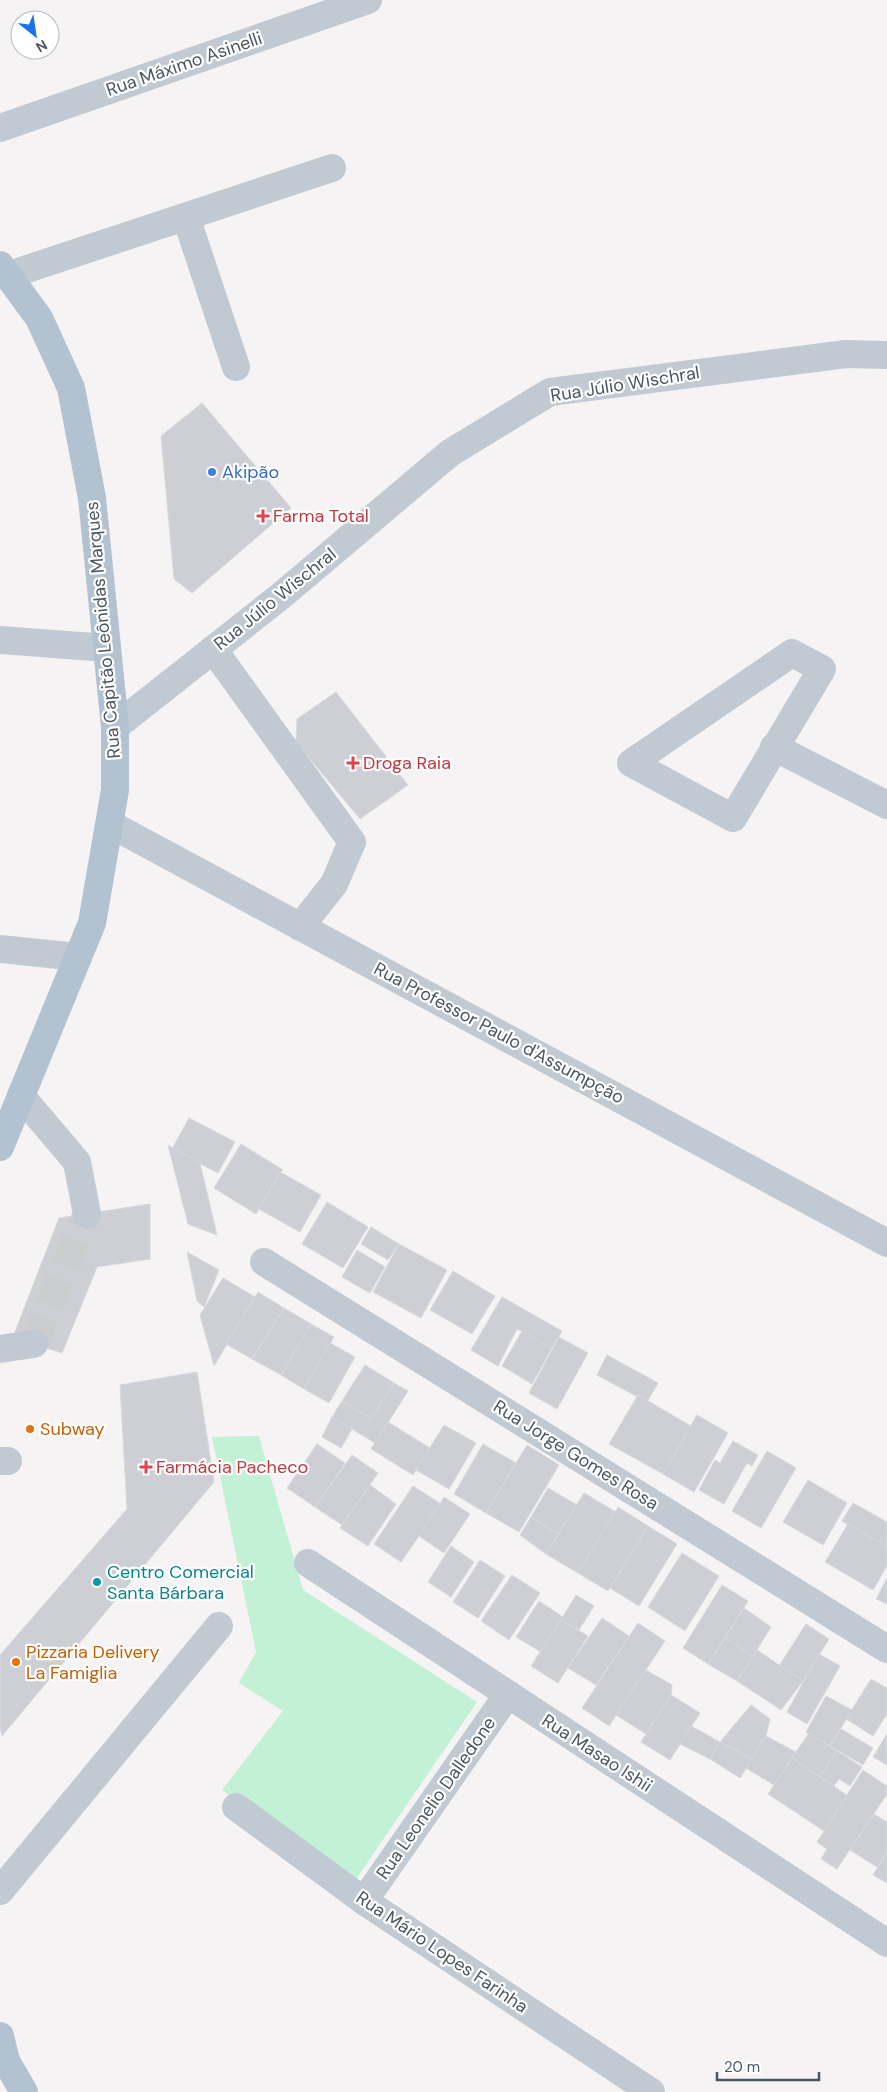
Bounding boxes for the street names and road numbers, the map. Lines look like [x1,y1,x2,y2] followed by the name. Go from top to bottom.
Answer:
[103,26,265,102] street label: Rua Máximo Asinelli
[549,360,701,408] street label: Rua Júlio Wischral
[80,501,126,759] street label: Rua Capitão Leônidas Marques
[209,542,341,656] street label: Rua Júlio Wischral
[370,957,628,1109] street label: Rua Professor Paulo d'Assumpção
[489,1394,663,1516] street label: Rua Jorge Gomes Rosa
[537,1708,657,1798] street label: Rua Masao Ishii
[371,1712,501,1884] street label: Rua Leonelio Dalledone
[351,1885,533,2019] street label: Rua Mário Lopes Farinha

